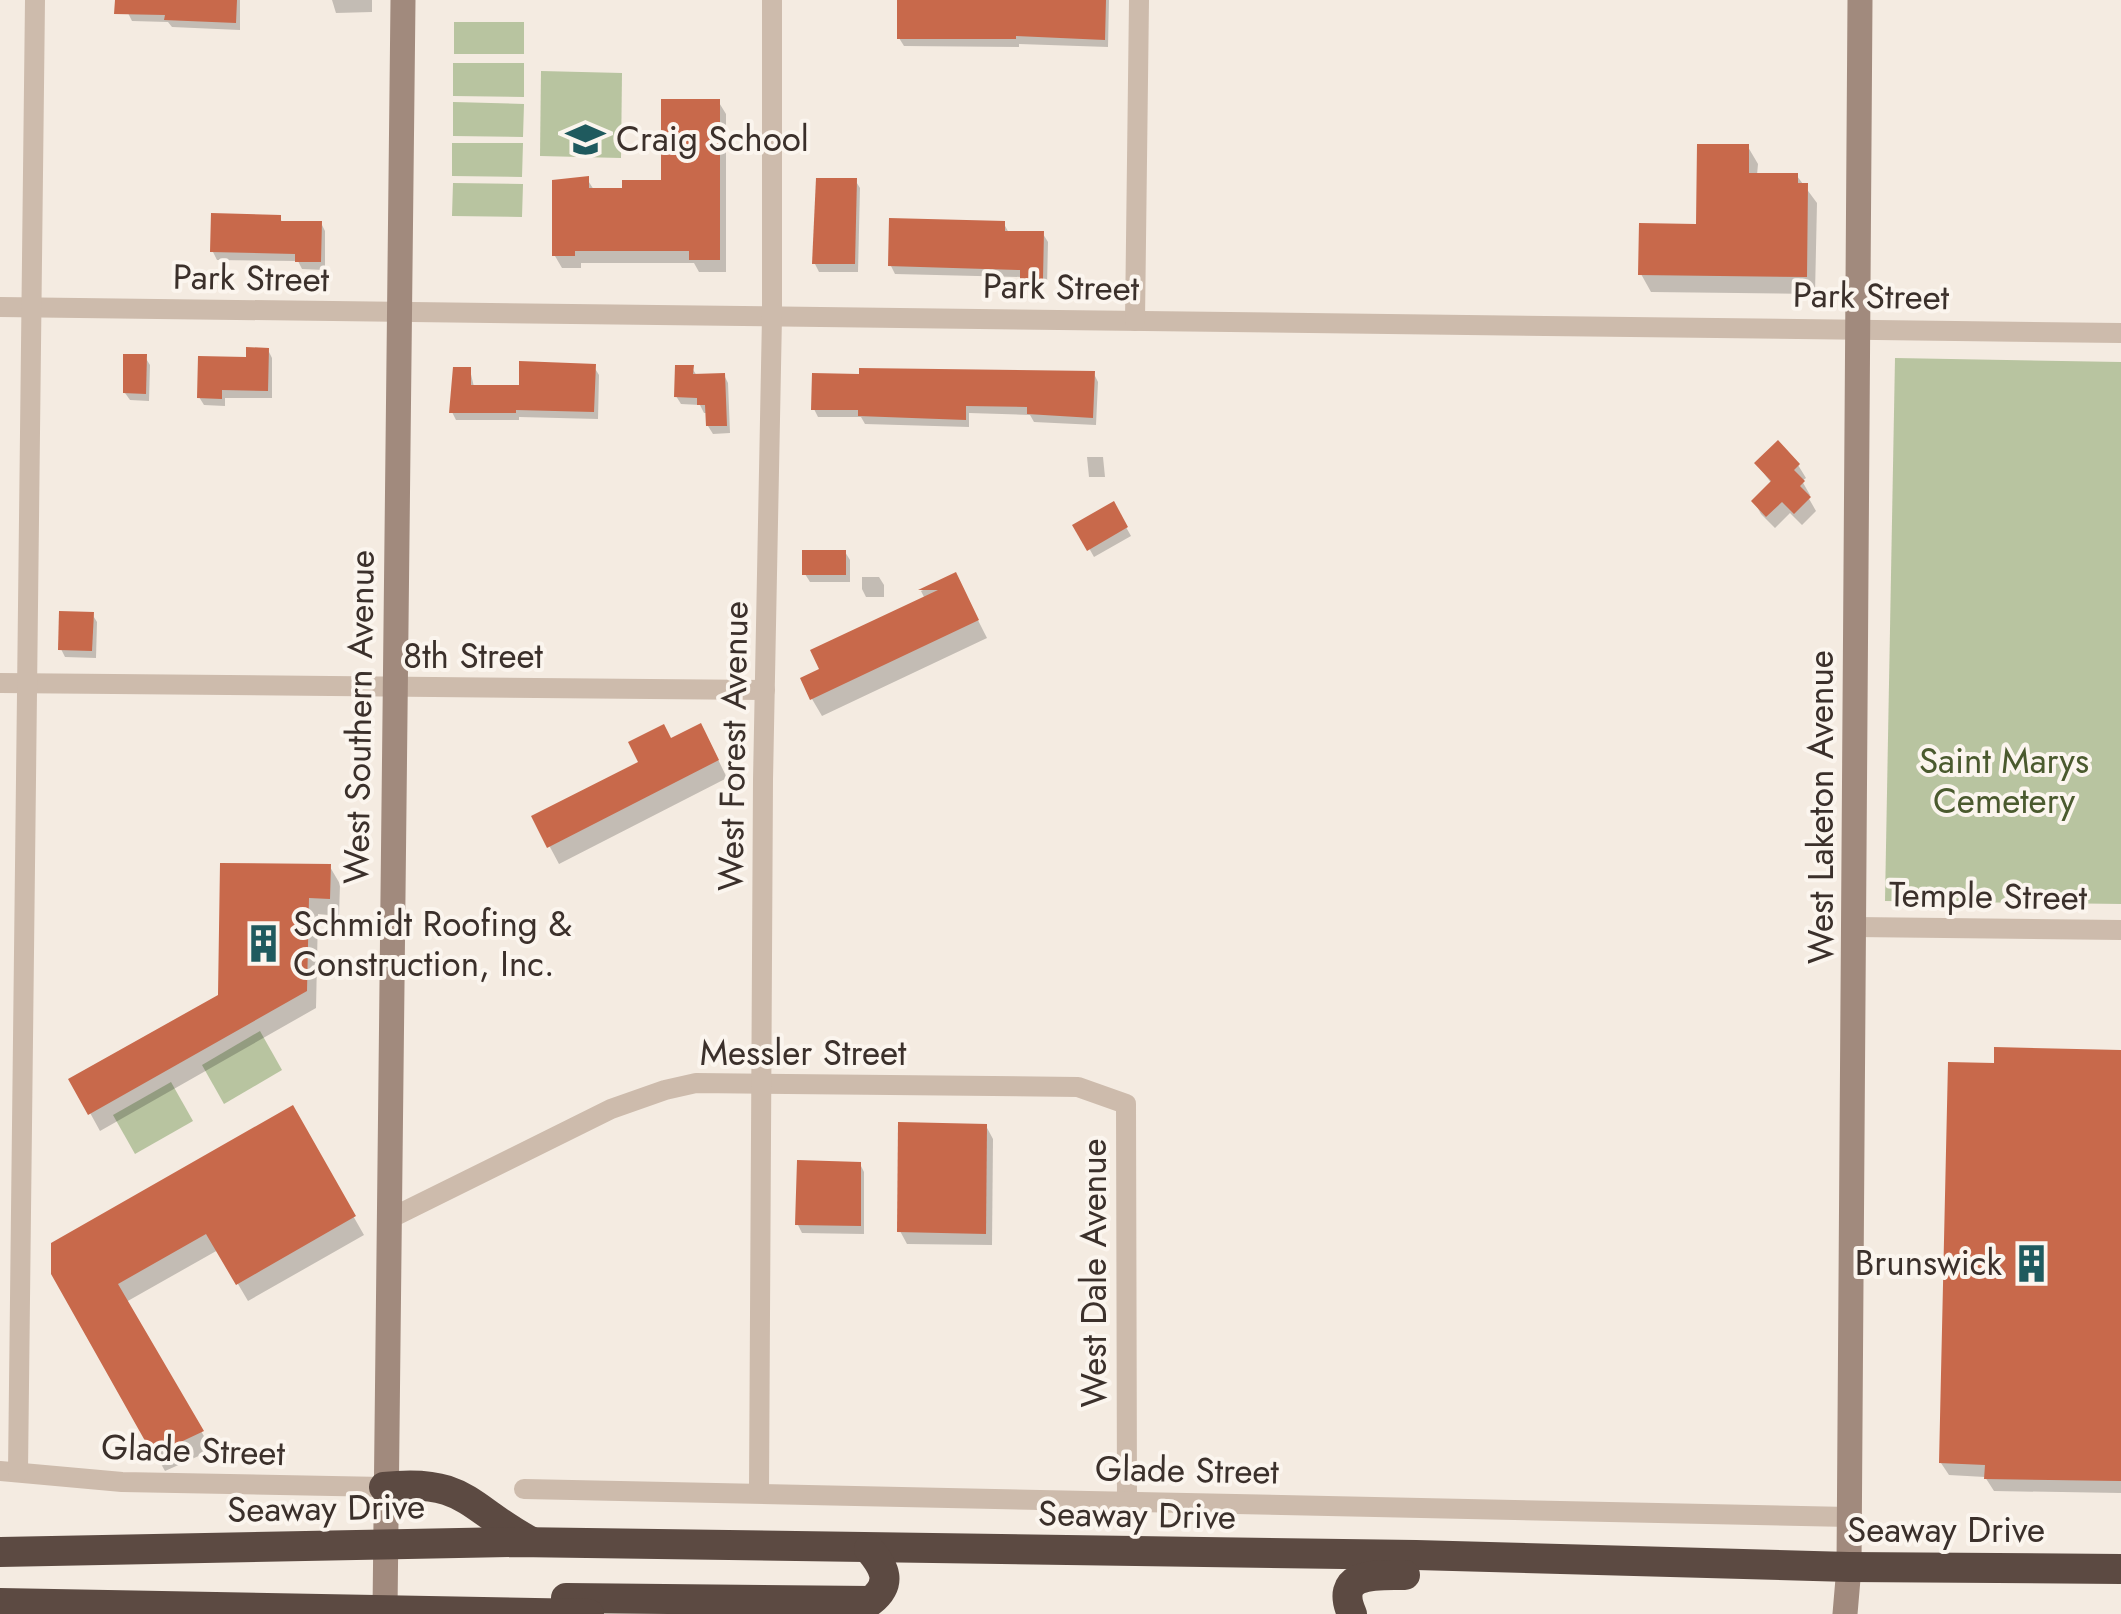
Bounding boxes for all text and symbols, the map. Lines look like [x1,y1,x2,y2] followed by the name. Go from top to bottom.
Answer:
[616,114,809,164] place label: Craig School
[565,118,607,160] school or university icon: Craig School
[172,252,330,304] street label: Park Street
[982,261,1140,313] street label: Park Street
[1792,270,1950,322] street label: Park Street
[331,549,387,885] street label: West Southern Avenue
[705,601,761,891] street label: West Forest Avenue
[403,631,544,681] street label: 8th Street
[1796,650,1846,964] street label: West Laketon Avenue
[1919,736,2089,826] park label: Saint Marys Cemetery
[1889,869,2088,923] street label: Temple Street
[293,899,572,989] place label: Schmidt Roofing & Construction, Inc.
[242,923,284,965] building icon: Schmidt Roofing & Construction, Inc.
[700,1028,907,1078] street label: Messler Street
[1069,1138,1119,1408] street label: West Dale Avenue
[1855,1238,2003,1288] place label: Brunswick
[2011,1242,2053,1284] building icon: Brunswick
[100,1422,286,1478] street label: Glade Street
[1095,1443,1280,1497] street label: Glade Street
[227,1481,425,1535] street label: Seaway Drive
[1038,1488,1236,1542] street label: Seaway Drive
[1847,1505,2045,1555] street label: Seaway Drive

